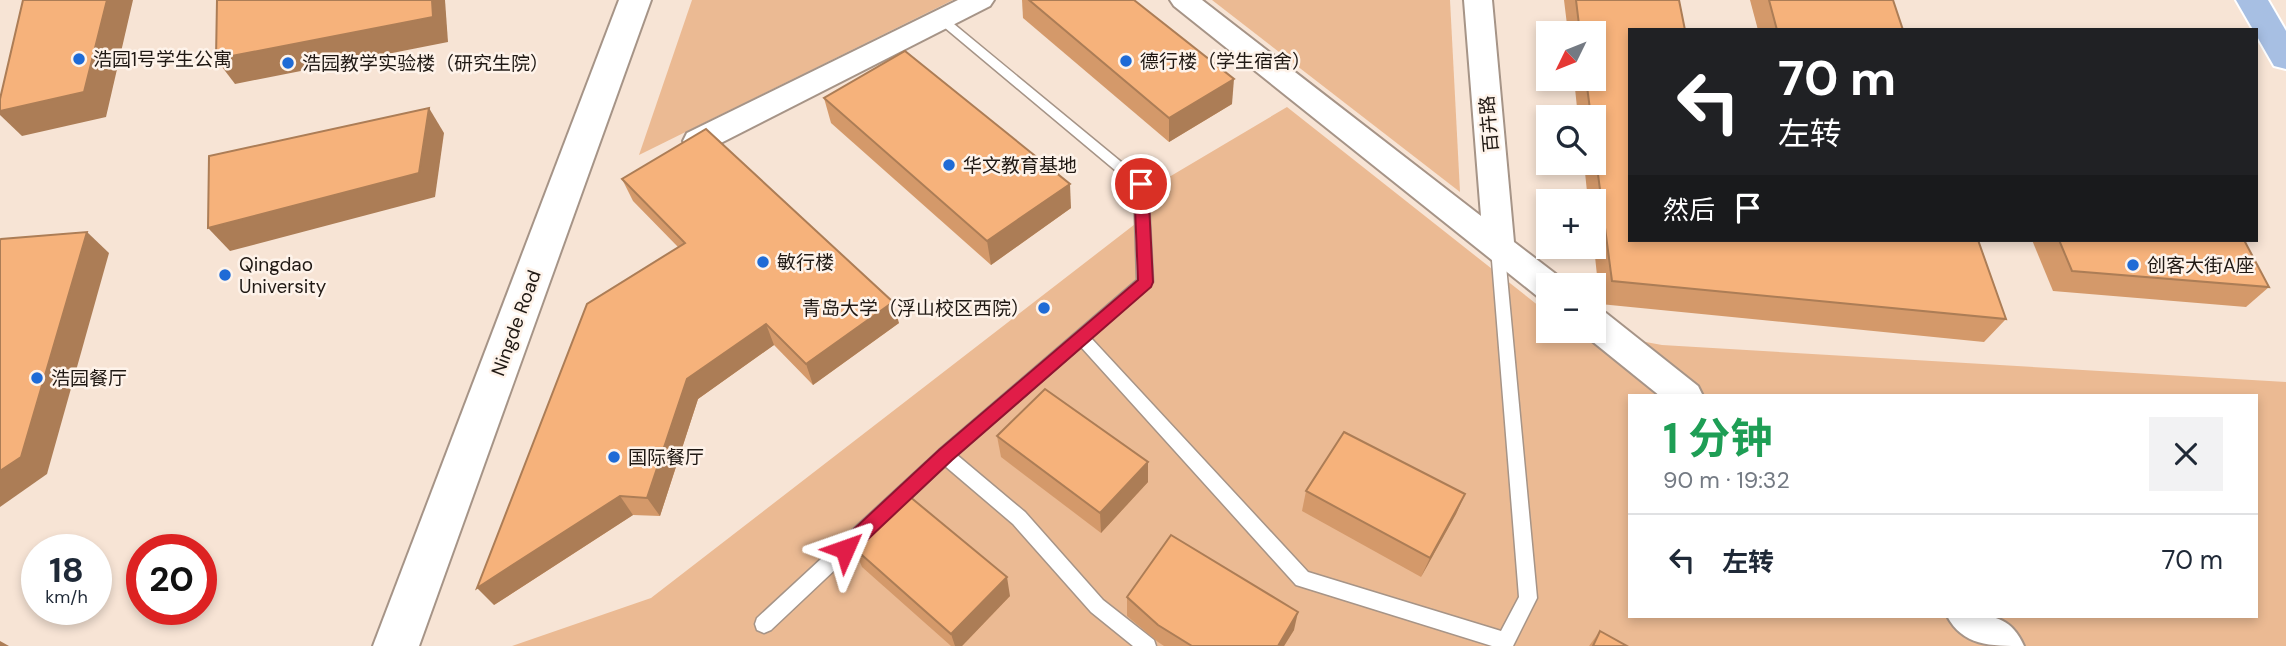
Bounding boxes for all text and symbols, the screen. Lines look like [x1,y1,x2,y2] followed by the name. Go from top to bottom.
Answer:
[1536,21,1606,91] north arrow
[1536,21,1606,343] map controls
[1778,46,1896,110] text: 70 m
[93,47,232,72] place label: 浩园1号学生公寓
[1140,49,1311,74] place label: 德行楼（学生宿舍）
[71,51,87,67] marker: 浩园1号学生公寓
[302,51,549,76] place label: 浩园教学实验楼（研究生院）
[1118,53,1134,69] marker: 德行楼（学生宿舍）
[280,55,296,71] marker: 浩园教学实验楼（研究生院）
[1663,56,1754,147] icon: left
[1474,95,1504,153] street label: 百卉路
[1536,105,1606,175] button: search
[1778,113,1842,155] text: 左转
[963,153,1077,178] place label: 华文教育基地
[1111,154,1171,214] pin
[941,157,957,173] marker: 华文教育基地
[1122,165,1160,203] icon: arrive
[1536,189,1606,259] button: +
[1729,189,1767,227] icon: arrive
[1663,193,1715,227] text: 然后
[777,250,834,275] place label: 敏行楼
[239,252,327,299] place label: Qingdao University
[2147,253,2255,278] place label: 创客大街A座
[755,254,771,270] marker: 敏行楼
[2125,257,2141,273] marker: 创客大街A座
[217,267,233,283] marker: Qingdao University
[485,267,547,379] street label: Ningde Road
[1536,273,1606,343] button: −
[802,296,1030,321] place label: 青岛大学（浮山校区西院）
[1036,300,1052,316] marker: 青岛大学（浮山校区西院）
[51,366,127,391] place label: 浩园餐厅
[29,370,45,386] marker: 浩园餐厅
[1663,411,1772,466] text: 1 分钟
[2149,417,2223,491] button: close
[628,445,704,470] place label: 国际餐厅
[606,449,622,465] marker: 国际餐厅
[1663,465,1790,495] text: 90 m · 19:32
[808,512,882,586] position arrow
[126,534,217,625] speed limit sign: 20
[1663,541,1701,579] icon: left
[2162,543,2223,577] text: 70 m
[1722,545,1774,579] text: 左转
[49,547,84,593] text: 18
[45,585,88,609] text: km/h

